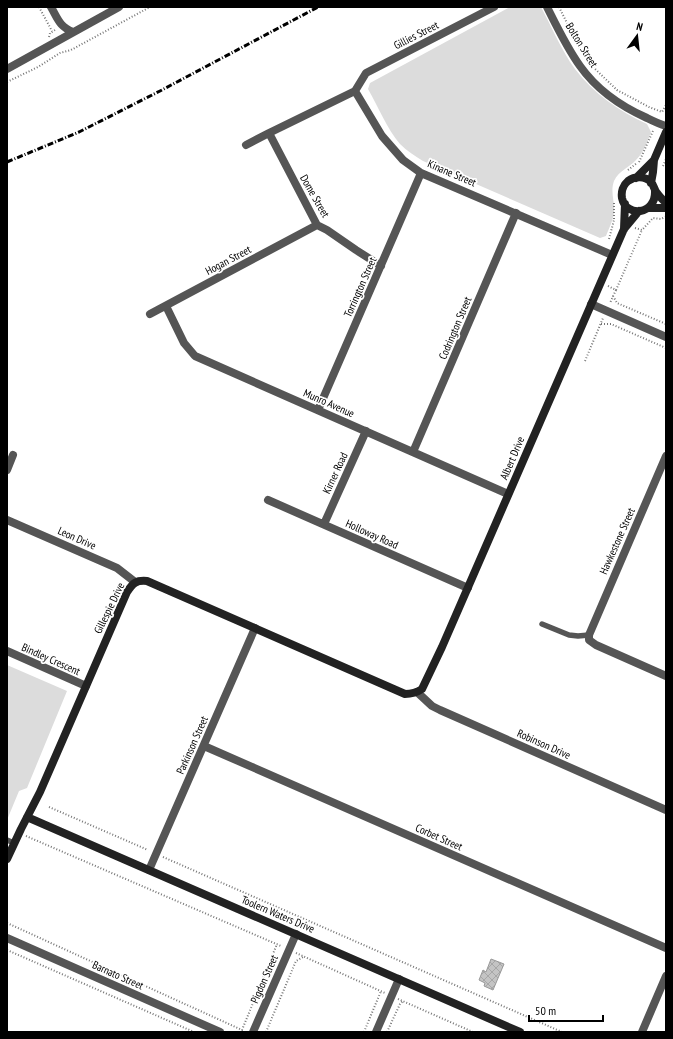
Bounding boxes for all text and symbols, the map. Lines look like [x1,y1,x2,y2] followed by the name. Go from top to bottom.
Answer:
[617,16,657,56] north arrow
[391,18,441,52] street label: Gillies Street
[635,19,644,34] text: N
[563,20,601,70] street label: Bolton Street
[426,156,478,190] street label: Kinane Street
[297,172,333,220] street label: Dome Street
[203,242,253,278] street label: Hogan Street
[341,255,379,319] street label: Torrington Street
[435,294,475,362] street label: Codrington Street
[301,386,357,421] street label: Munro Avenue
[497,434,528,482] street label: Albert Drive
[319,450,351,496] street label: Kirner Road
[596,506,638,576] street label: Hawkestone Street
[343,516,401,552] street label: Holloway Road
[56,523,99,553] street label: Leon Drive
[91,580,128,636] street label: Gillespie Drive
[20,640,82,678] street label: Bindley Crescent
[173,714,211,776] street label: Parkinson Street
[515,726,573,762] street label: Robinson Drive
[413,820,465,854] street label: Corbet Street
[239,892,317,936] street label: Toolern Waters Drive
[247,953,281,1005] street label: Pigdon Street
[90,957,146,993] street label: Barnato Street
[529,997,603,1023] scale bar
[535,1003,556,1018] text: 50 m

